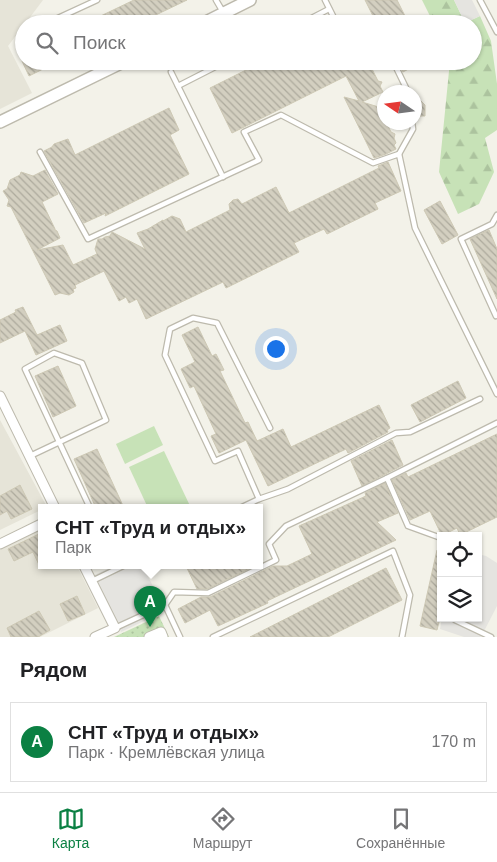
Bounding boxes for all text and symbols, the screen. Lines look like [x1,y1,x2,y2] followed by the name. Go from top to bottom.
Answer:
[15,15,482,70] search box
[33,29,61,57] icon: search
[73,32,126,53] text: Поиск
[377,85,422,130] north arrow
[263,336,289,362] your location
[38,504,263,569] popup
[55,517,246,538] text: СНТ «Труд и отдых»
[437,532,482,622] map controls
[437,532,482,577] button: locate
[55,539,91,556] text: Парк
[437,577,482,622] button: layers
[134,586,166,627] pin: A
[20,658,87,681] text: Рядом
[68,722,259,743] text: СНТ «Труд и отдых»
[31,733,43,750] text: A
[432,733,476,750] text: 170 m
[68,744,265,761] text: Парк · Кремлёвская улица
[52,805,89,851] tab: Карта
[193,805,252,851] tab: Маршрут
[356,805,445,851] tab: Сохранённые

